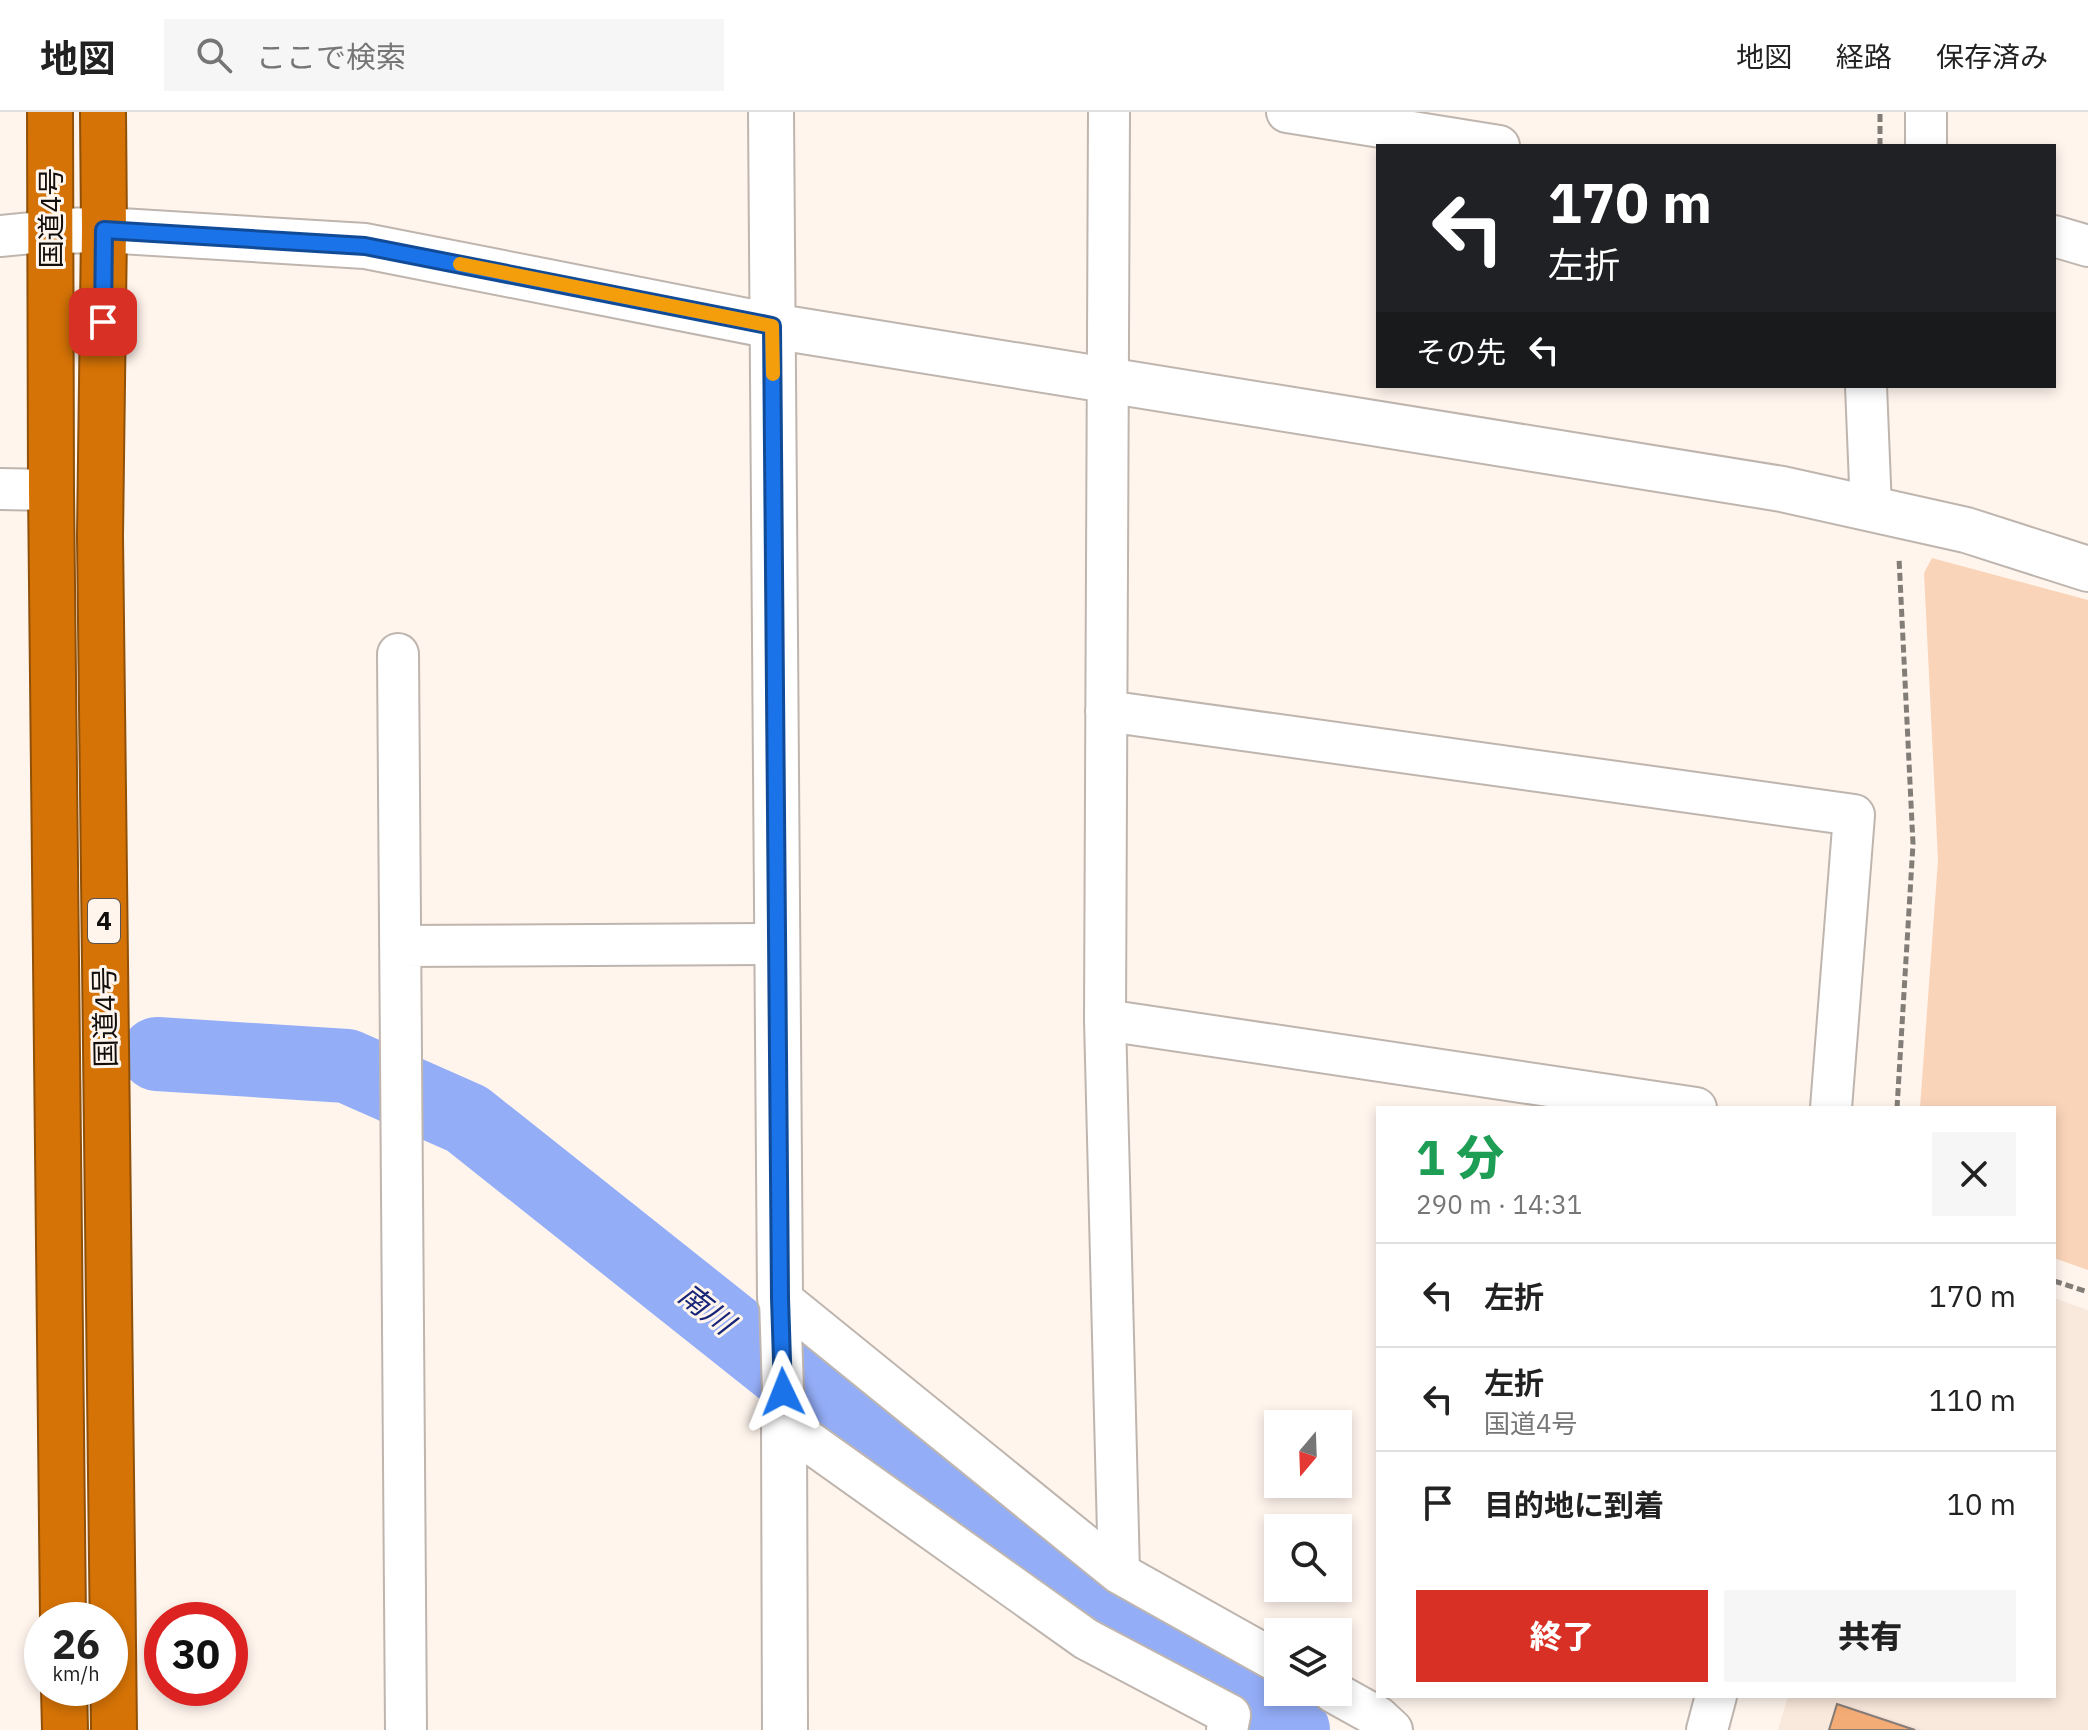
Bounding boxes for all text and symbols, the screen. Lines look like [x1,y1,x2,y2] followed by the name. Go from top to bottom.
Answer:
[164,19,724,91] search box
[40,33,116,82] text: 地図
[192,33,236,77] icon: search
[256,37,406,76] text: ここで検索
[1736,38,1792,75] text: 地図
[1836,38,1892,75] text: 経路
[1936,38,2048,75] text: 保存済み
[1548,166,1712,238] text: 170 m
[32,168,69,268] street label: 国道4号
[1416,176,1520,280] icon: left
[1548,241,1620,288] text: 左折
[69,288,137,356] pin
[81,300,125,344] icon: arrive
[1522,328,1566,372] icon: left
[1416,332,1506,371] text: その先
[88,899,120,943] road number: 4
[85,966,124,1068] street label: 国道4号
[1416,1126,1504,1188] text: 1 分
[1932,1132,2016,1216] button: close
[1416,1187,1582,1221] text: 290 m · 14:31
[1416,1273,1460,1317] icon: left
[671,1274,745,1344] water label: 南川
[1929,1276,2016,1315] text: 170 m
[1484,1277,1544,1316] text: 左折
[741,1350,825,1434] position arrow
[1484,1363,1544,1402] text: 左折
[1416,1377,1460,1421] icon: left
[1929,1380,2016,1419] text: 110 m
[1484,1406,1578,1440] text: 国道4号
[1264,1410,1352,1498] north arrow
[1264,1410,1352,1706] map controls
[1416,1481,1460,1525] icon: arrive
[1947,1484,2016,1523] text: 10 m
[1484,1485,1664,1524] text: 目的地に到着
[1264,1514,1352,1602] button: search
[1416,1590,1708,1682] button: 終了
[1724,1590,2016,1682] button: 共有
[144,1602,248,1706] speed limit sign: 30
[52,1618,100,1670] text: 26
[1264,1618,1352,1706] button: layers
[52,1660,100,1687] text: km/h

